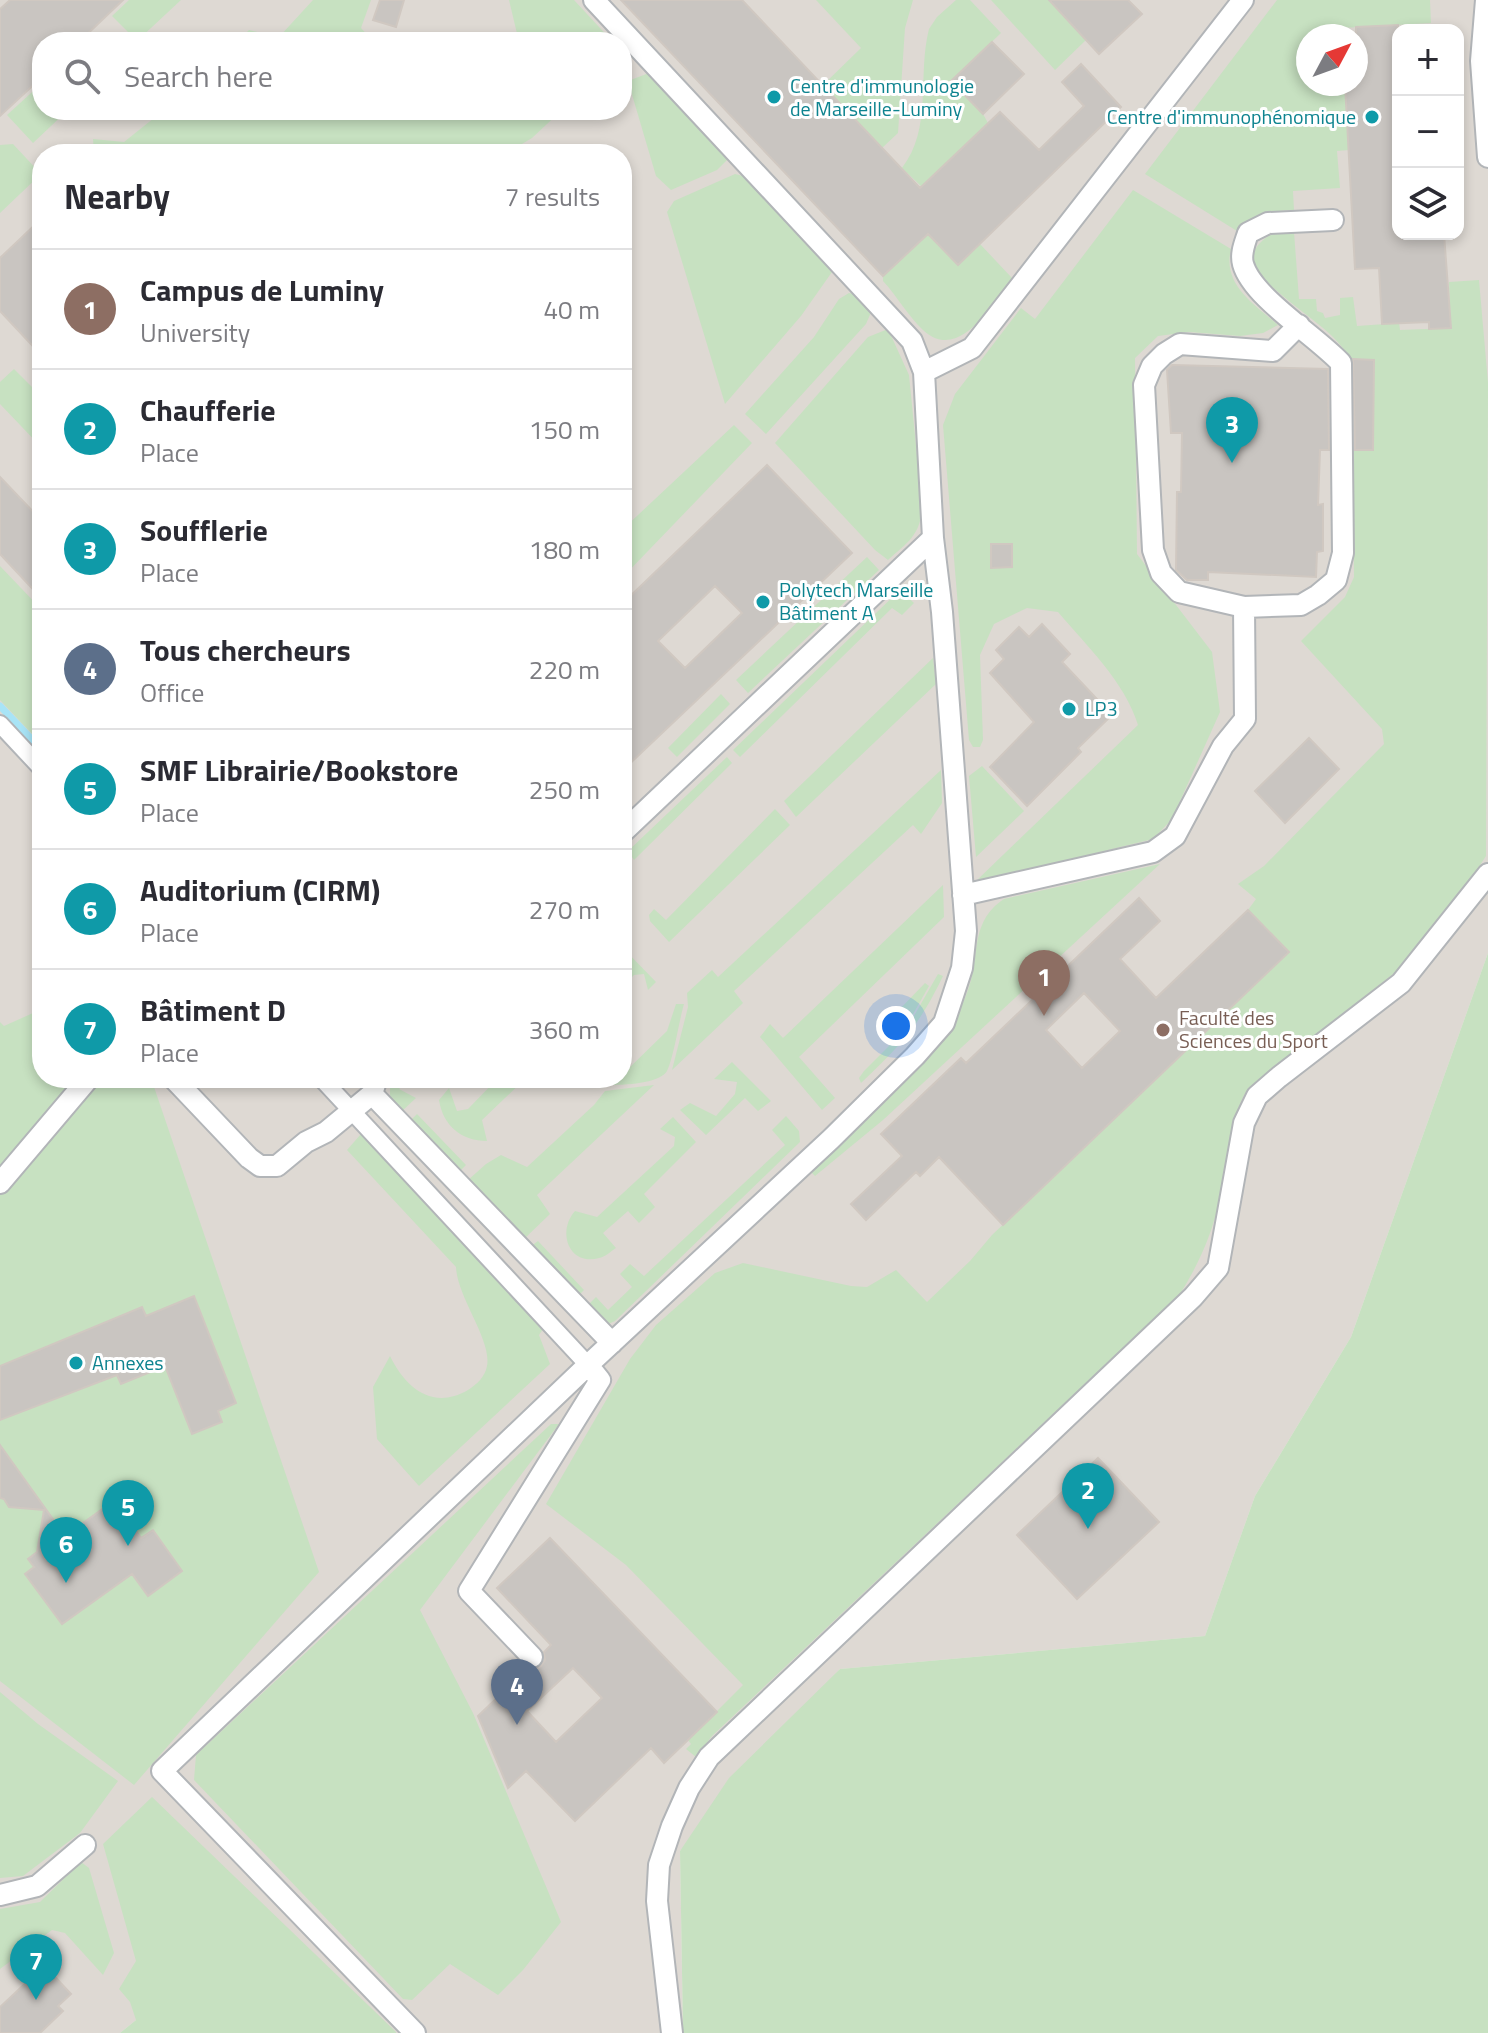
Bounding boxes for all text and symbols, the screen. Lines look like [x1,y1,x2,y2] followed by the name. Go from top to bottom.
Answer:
[1296,24,1368,96] north arrow
[1392,24,1464,240] map controls
[1392,24,1464,96] button: +
[32,32,632,120] search box
[124,53,273,99] text: Search here
[60,54,104,98] icon: search
[790,70,974,124] place label: Centre d'immunologie de Marseille-Luminy
[765,88,783,106] marker: Centre d'immunologie de Marseille-Luminy
[1392,96,1464,168] button: −
[1107,101,1356,132] place label: Centre d'immunophénomique
[1363,108,1381,126] marker: Centre d'immunophénomique
[1392,168,1464,240] button: layers
[64,170,170,222] text: Nearby
[505,177,600,216] text: 7 results
[140,267,384,313] text: Campus de Luminy
[83,290,97,329] text: 1
[543,290,600,329] text: 40 m
[140,313,250,352] text: University
[140,387,276,433] text: Chaufferie
[1206,397,1258,463] pin: 3
[83,410,97,449] text: 2
[529,410,600,449] text: 150 m
[140,433,199,472] text: Place
[140,507,268,553] text: Soufflerie
[83,530,97,569] text: 3
[529,530,600,569] text: 180 m
[140,553,199,592] text: Place
[779,574,933,628] place label: Polytech Marseille Bâtiment A
[754,593,772,611] marker: Polytech Marseille Bâtiment A
[140,627,351,673] text: Tous chercheurs
[83,650,97,689] text: 4
[529,650,600,689] text: 220 m
[140,673,204,712] text: Office
[1085,693,1118,724] place label: LP3
[1060,700,1078,718] marker: LP3
[140,747,458,793] text: SMF Librairie/Bookstore
[83,770,97,809] text: 5
[529,770,600,809] text: 250 m
[140,793,199,832] text: Place
[140,867,380,913] text: Auditorium (CIRM)
[83,890,97,929] text: 6
[529,890,600,929] text: 270 m
[140,913,199,952] text: Place
[1018,950,1070,1016] pin: 1
[140,987,286,1033] text: Bâtiment D
[1179,1002,1328,1056] place label: Faculté des Sciences du Sport
[876,1006,916,1046] your location
[83,1010,97,1049] text: 7
[529,1010,600,1049] text: 360 m
[1154,1021,1172,1039] marker: Faculté des Sciences du Sport
[140,1033,199,1072] text: Place
[92,1347,164,1378] place label: Annexes
[67,1354,85,1372] marker: Annexes
[1062,1463,1114,1529] pin: 2
[102,1480,154,1546] pin: 5
[40,1517,92,1583] pin: 6
[491,1659,543,1725] pin: 4
[10,1934,62,2000] pin: 7

